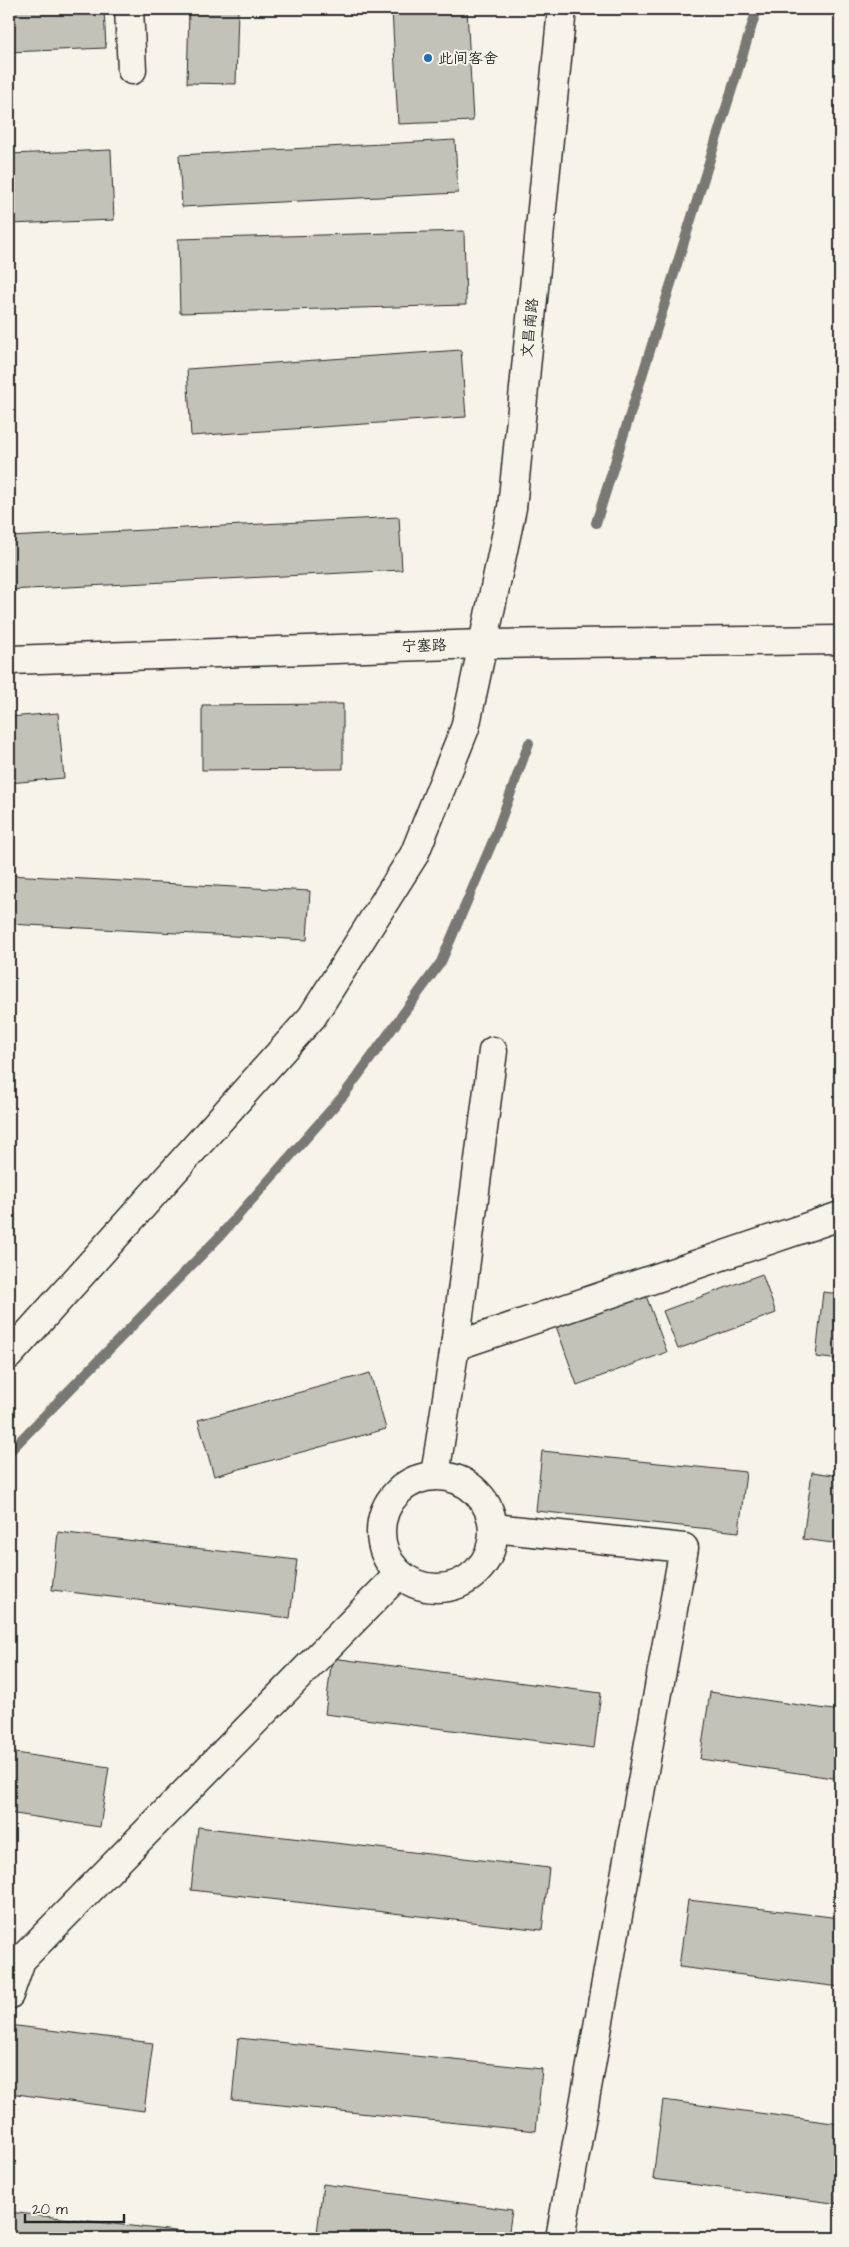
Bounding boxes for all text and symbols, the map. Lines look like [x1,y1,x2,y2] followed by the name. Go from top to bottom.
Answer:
[438,48,498,69] place label: 此间客舍
[422,52,434,64] marker: 此间客舍
[516,297,544,359] street label: 文昌南路
[401,635,447,657] street label: 宁塞路
[25,2192,124,2224] scale bar
[32,2199,68,2220] text: 20 m

